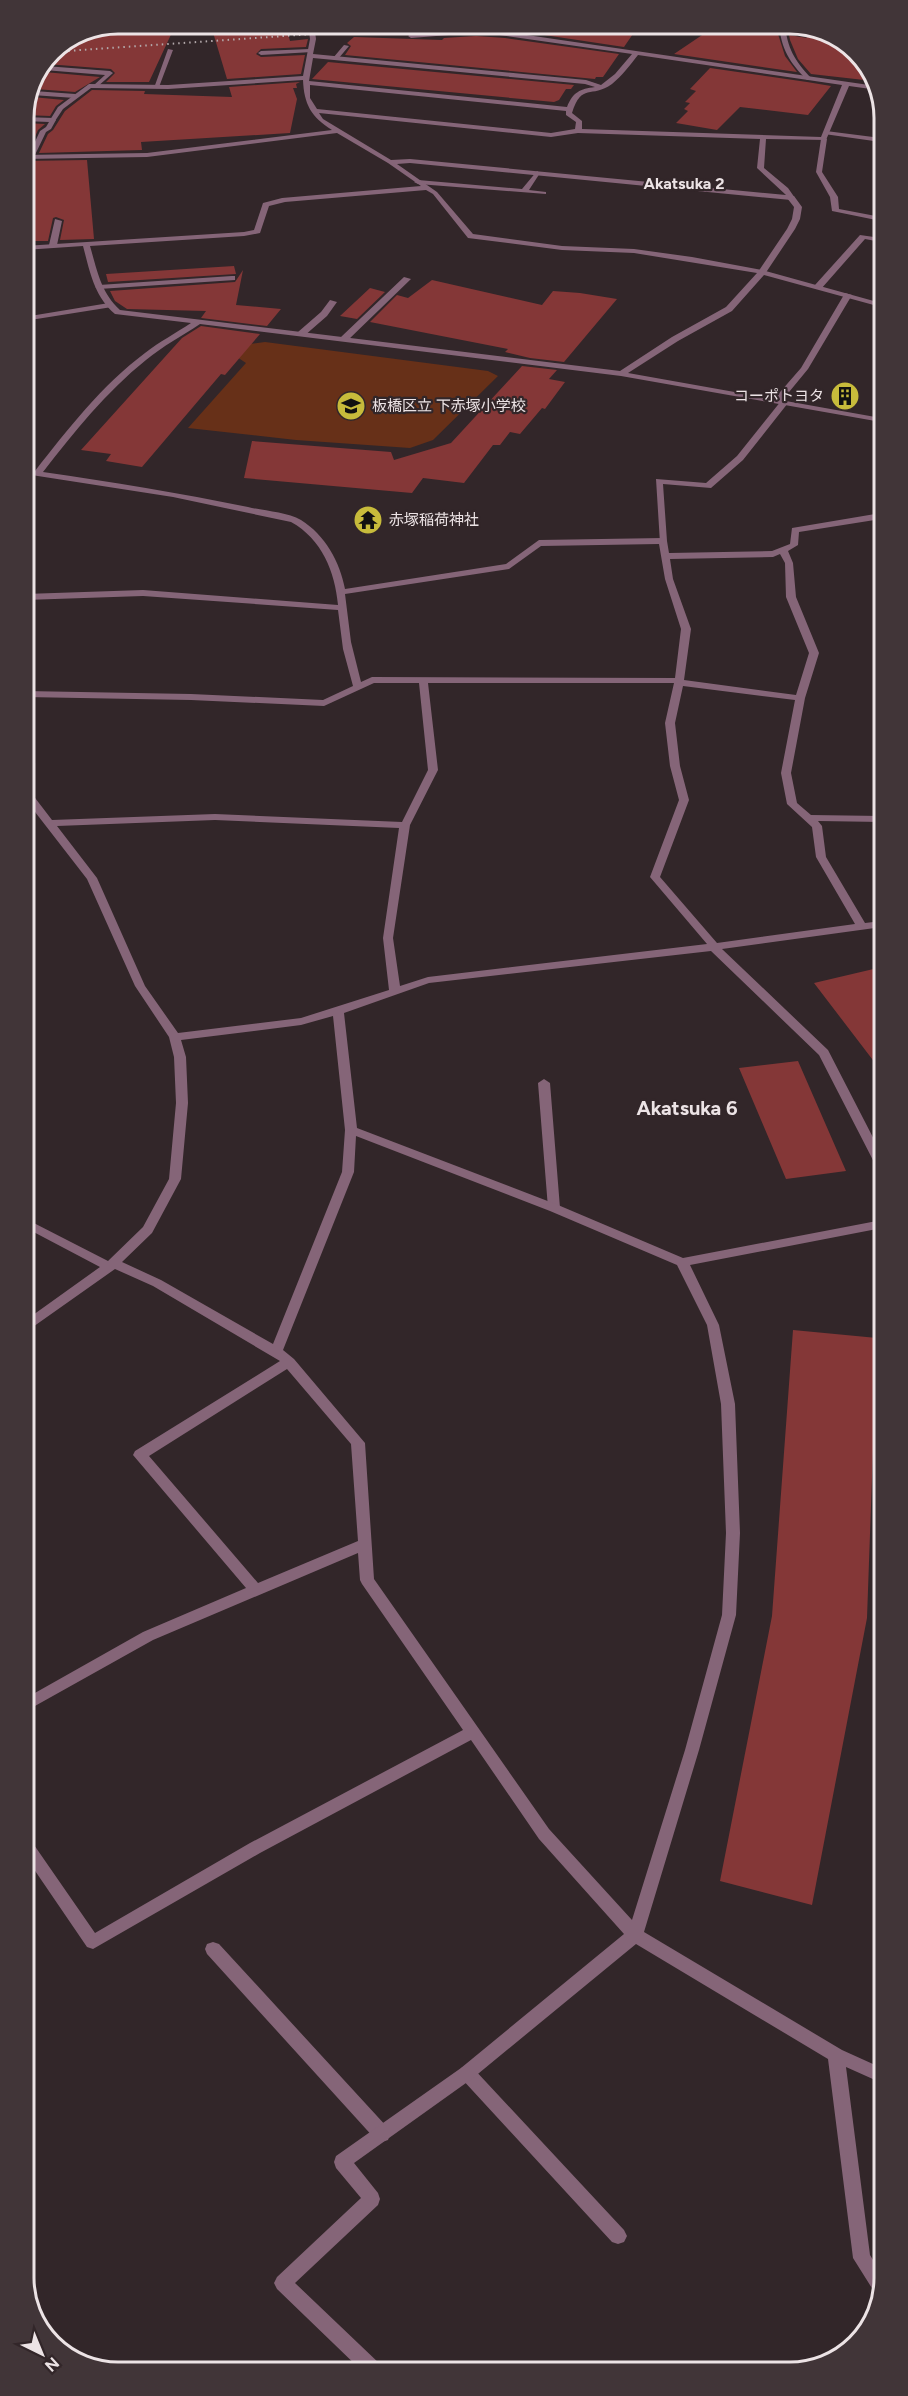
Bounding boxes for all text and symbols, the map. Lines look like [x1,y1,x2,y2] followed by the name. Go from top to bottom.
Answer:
[644,174,724,193] district label: Akatsuka 2
[829,380,861,412] building icon: コーポトヨタ
[734,387,824,405] place label: コーポトヨタ
[335,390,367,422] school or university icon: 板橋区立 下赤塚小学校
[372,397,526,415] place label: 板橋区立 下赤塚小学校
[352,504,384,536] temple icon: 赤塚稲荷神社
[389,511,479,529] place label: 赤塚稲荷神社
[636,1096,738,1120] district label: Akatsuka 6
[12,2324,72,2384] north arrow
[41,2353,63,2376] text: N

